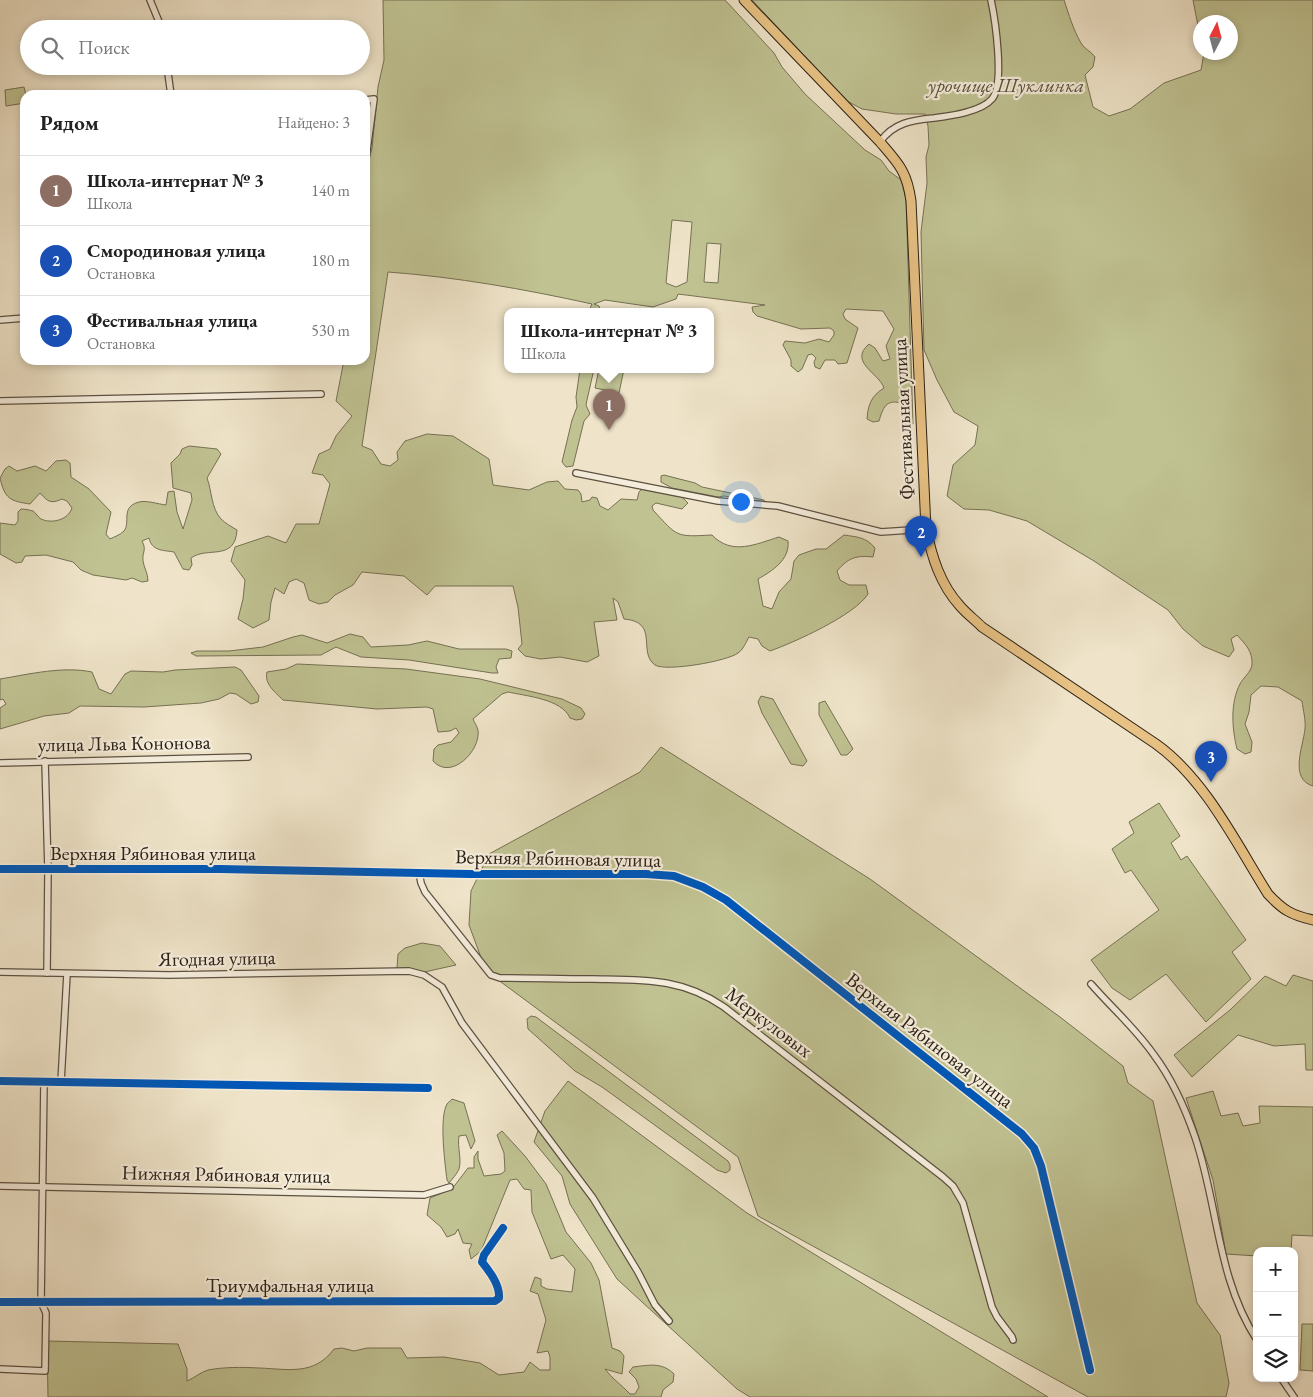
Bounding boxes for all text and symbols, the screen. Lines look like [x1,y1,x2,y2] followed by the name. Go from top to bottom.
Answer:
[1193,15,1238,60] north arrow
[20,20,370,75] search box
[38,34,66,62] icon: search
[78,35,130,60] text: Поиск
[926,72,1084,98] park label: урочище Шуклинка
[40,109,99,136] text: Рядом
[278,112,350,133] text: Найдено: 3
[87,168,264,193] text: Школа-интернат № 3
[52,180,60,201] text: 1
[311,180,350,201] text: 140 m
[87,193,132,214] text: Школа
[87,238,266,263] text: Смородиновая улица
[52,250,60,271] text: 2
[311,250,350,271] text: 180 m
[87,263,156,284] text: Остановка
[87,308,258,333] text: Фестивальная улица
[504,308,714,373] popup
[521,318,697,343] text: Школа-интернат № 3
[52,320,60,341] text: 3
[311,320,350,341] text: 530 m
[87,333,156,354] text: Остановка
[886,338,920,500] street label: Фестивальная улица
[521,343,566,364] text: Школа
[593,389,625,430] pin: 1
[728,489,754,515] your location
[905,516,937,557] pin: 2
[37,728,211,758] street label: улица Льва Кононова
[1195,741,1227,782] pin: 3
[50,840,256,866] street label: Верхняя Рябиновая улица
[455,843,661,873] street label: Верхняя Рябиновая улица
[157,944,276,972] street label: Ягодная улица
[841,966,1019,1114] street label: Верхняя Рябиновая улица
[720,981,818,1063] street label: Меркуловых
[121,1159,331,1189] street label: Нижняя Рябиновая улица
[1253,1247,1298,1382] map controls
[1253,1247,1298,1292] button: +
[206,1272,374,1298] street label: Триумфальная улица
[1253,1292,1298,1337] button: −
[1253,1337,1298,1382] button: layers

